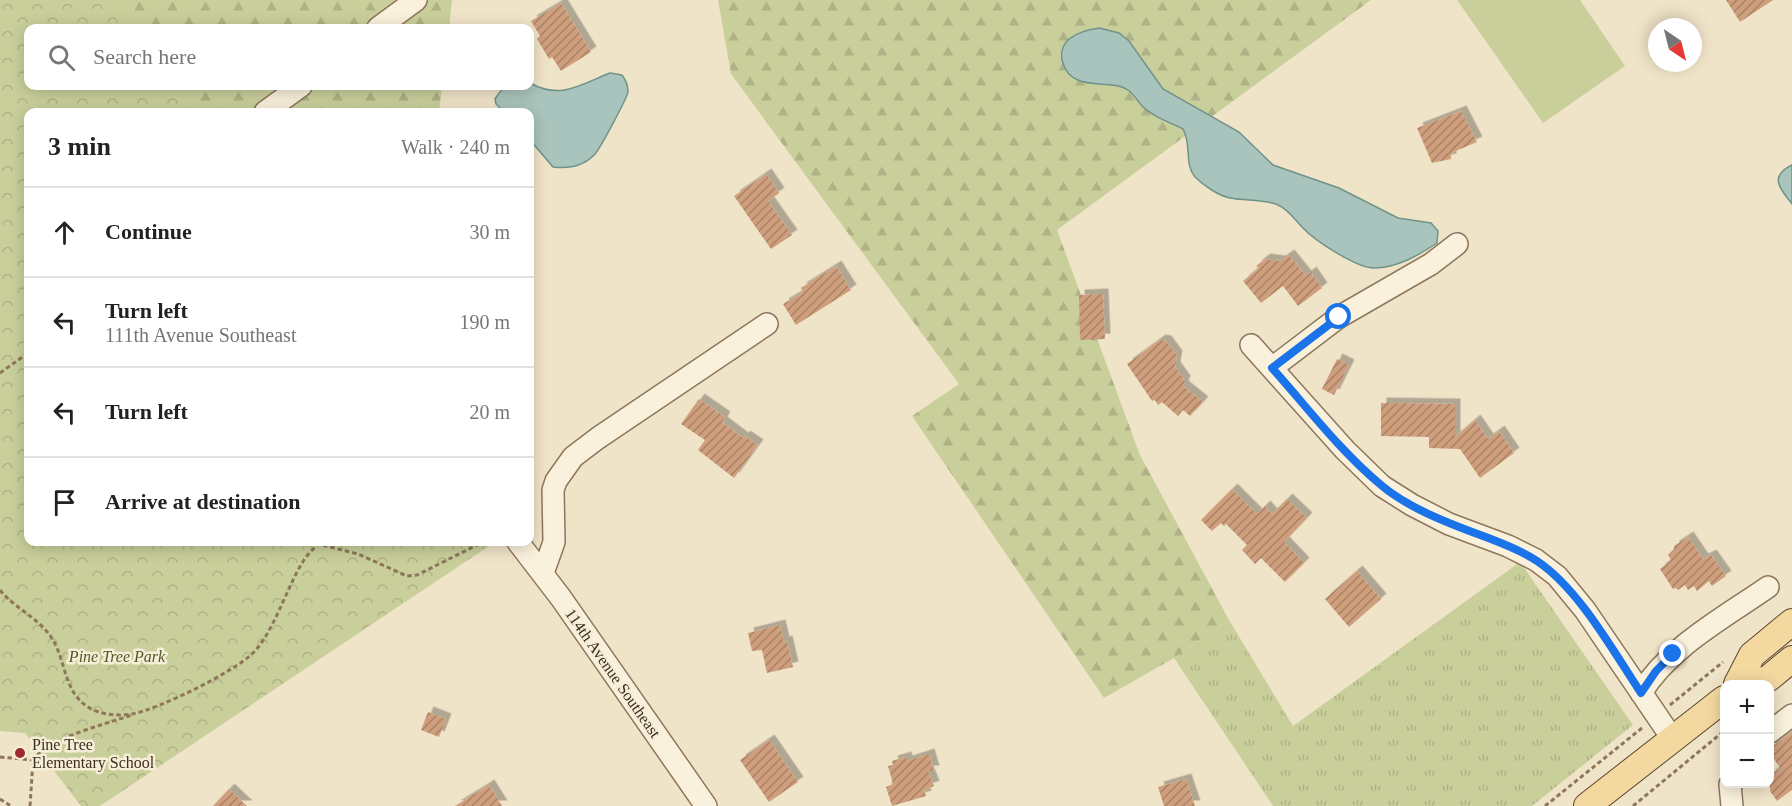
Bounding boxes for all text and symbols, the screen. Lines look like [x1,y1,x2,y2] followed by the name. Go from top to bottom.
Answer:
[1648,18,1702,72] north arrow
[24,24,534,90] search box
[45,41,78,74] icon: search
[93,44,196,69] text: Search here
[48,132,111,161] text: 3 min
[401,136,510,158] text: Walk · 240 m
[48,216,81,249] icon: ahead
[105,219,192,244] text: Continue
[469,221,510,243] text: 30 m
[105,298,188,323] text: Turn left
[1325,303,1351,329] route start
[48,306,81,339] icon: left
[459,311,510,333] text: 190 m
[105,324,296,346] text: 111th Avenue Southeast
[48,396,81,429] icon: left
[105,399,188,424] text: Turn left
[469,401,510,423] text: 20 m
[48,486,81,519] icon: arrive
[105,489,301,514] text: Arrive at destination
[562,605,664,741] street label: 114th Avenue Southeast
[1659,640,1685,666] route end
[68,648,166,665] park label: Pine Tree Park
[1720,680,1774,788] map controls
[1720,680,1774,734] button: +
[1720,734,1774,788] button: −
[32,736,155,772] place label: Pine Tree Elementary School
[13,746,27,760] marker: Pine Tree Elementary School

